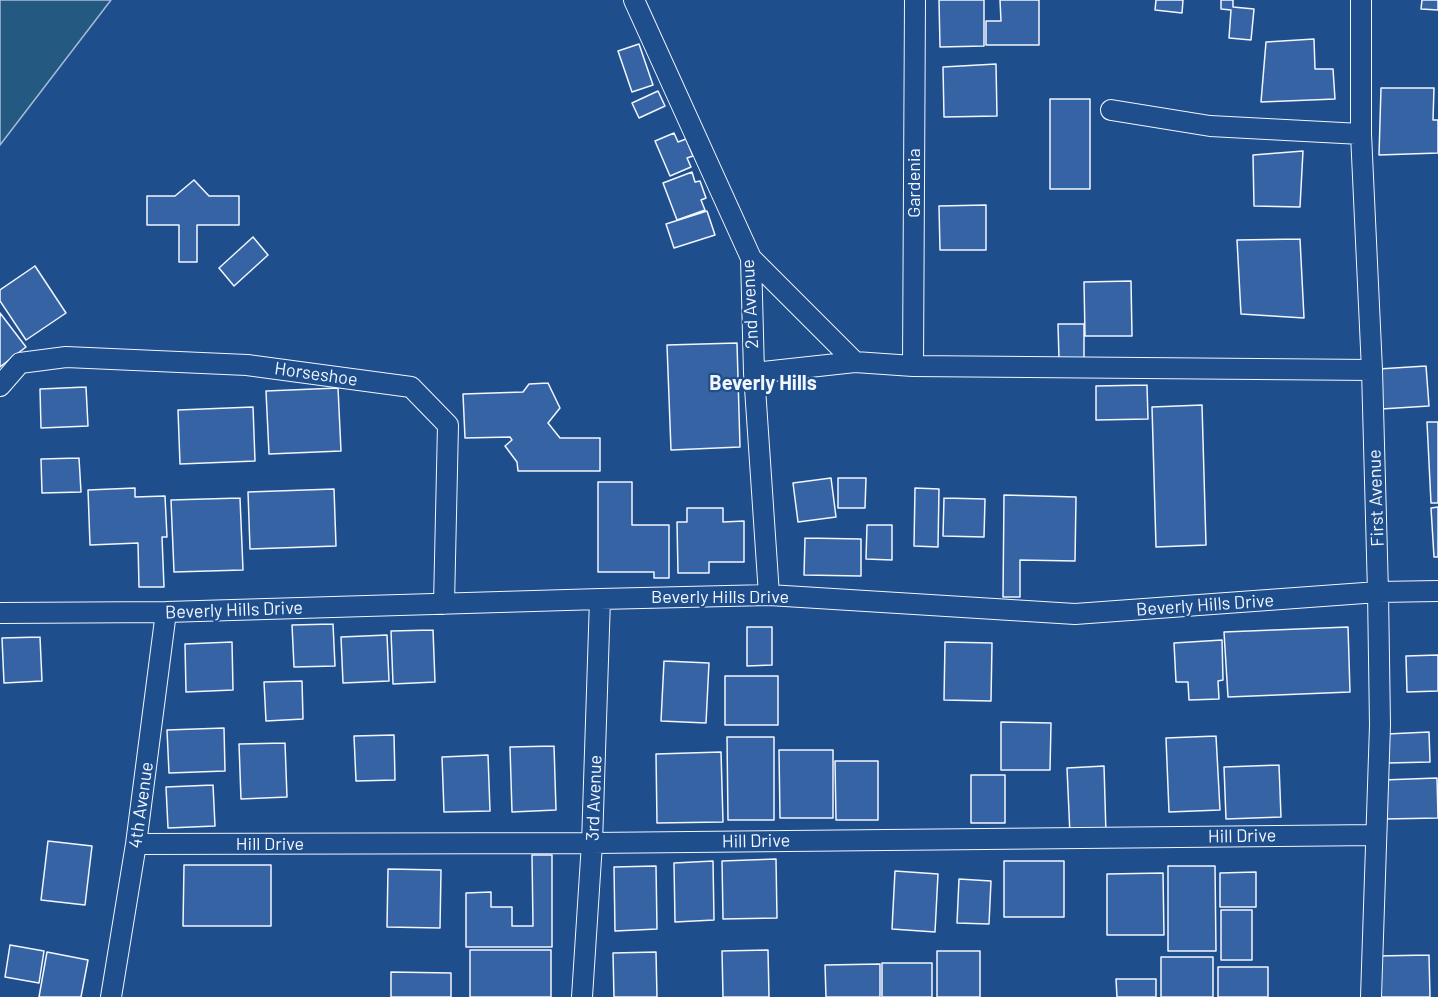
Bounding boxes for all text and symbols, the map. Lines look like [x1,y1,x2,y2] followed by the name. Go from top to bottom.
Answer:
[903,148,925,218] street label: Gardenia
[737,259,763,349] street label: 2nd Avenue
[273,357,359,391] street label: Horseshoe
[709,371,817,395] district label: Beverly Hills
[1364,449,1388,547] street label: First Avenue
[651,586,789,608] street label: Beverly Hills Drive
[1135,589,1275,621] street label: Beverly Hills Drive
[165,597,303,623] street label: Beverly Hills Drive
[582,754,606,842] street label: 3rd Avenue
[124,760,158,850] street label: 4th Avenue
[1208,825,1276,847] street label: Hill Drive
[722,830,790,852] street label: Hill Drive
[236,833,304,855] street label: Hill Drive

